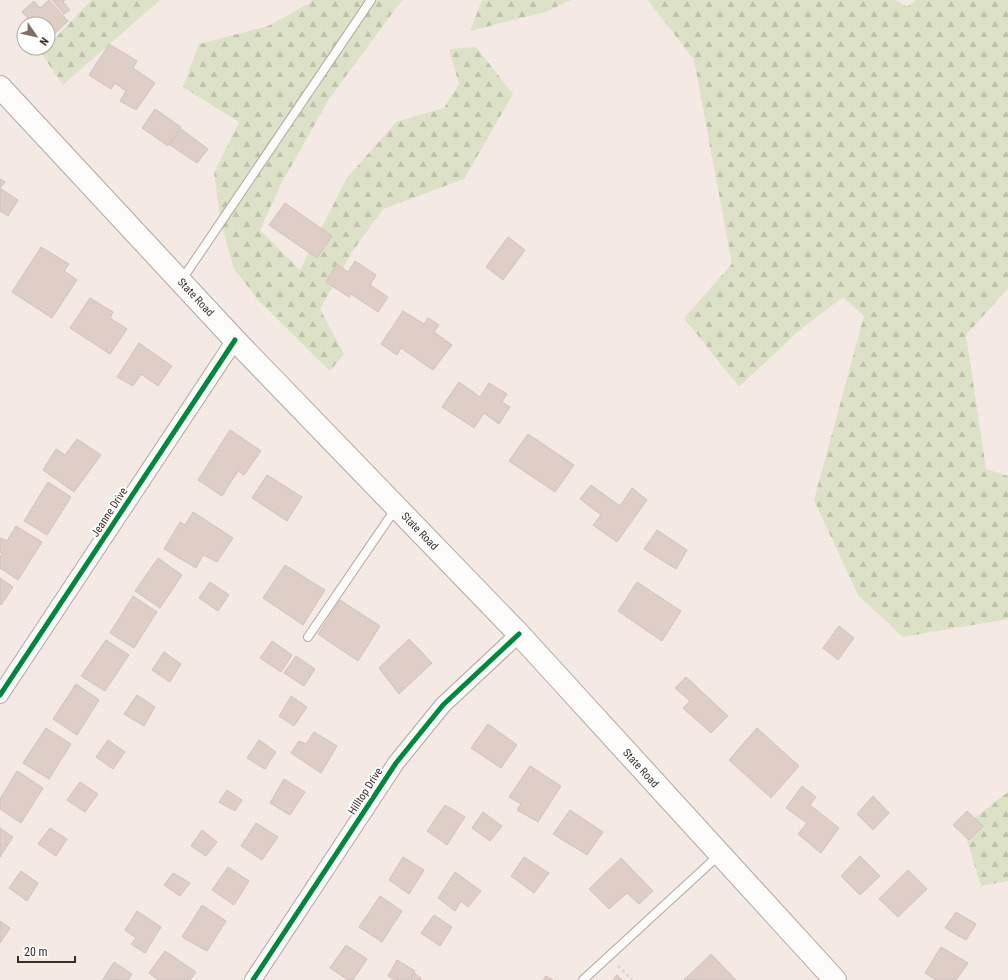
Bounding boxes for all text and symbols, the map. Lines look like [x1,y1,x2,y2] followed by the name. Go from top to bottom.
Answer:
[16,16,56,56] north arrow
[36,35,51,48] text: N
[175,276,217,319] street label: State Road
[89,485,130,539] street label: Jeanne Drive
[399,510,441,553] street label: State Road
[620,746,661,790] street label: State Road
[346,766,385,817] street label: Hilltop Drive
[18,938,75,964] scale bar
[24,945,48,959] text: 20 m

